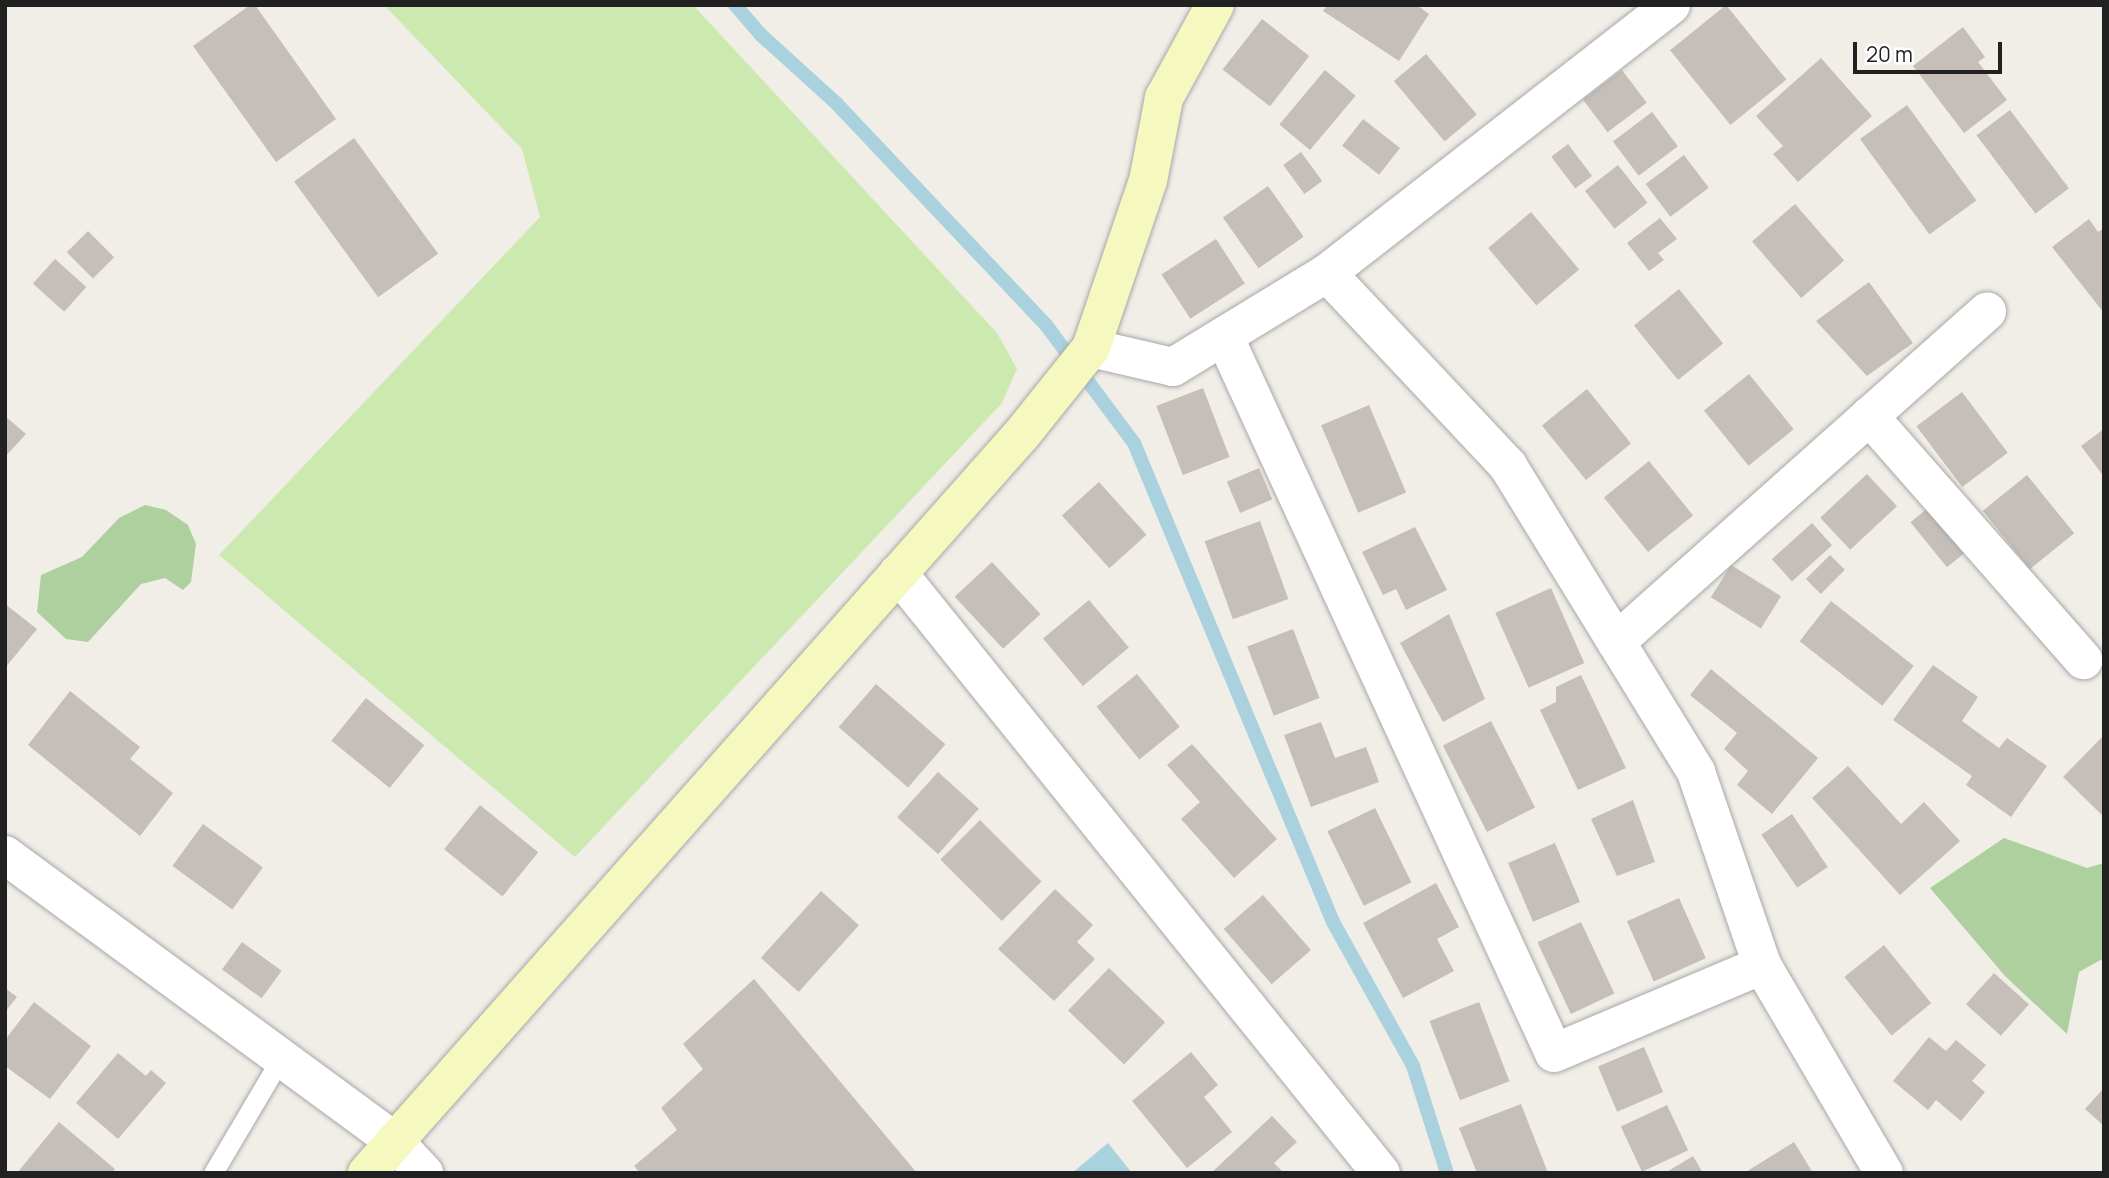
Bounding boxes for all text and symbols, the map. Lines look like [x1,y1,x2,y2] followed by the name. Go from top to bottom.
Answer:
[1857,28,2006,72] scale bar
[1866,40,1913,68] text: 20 m

